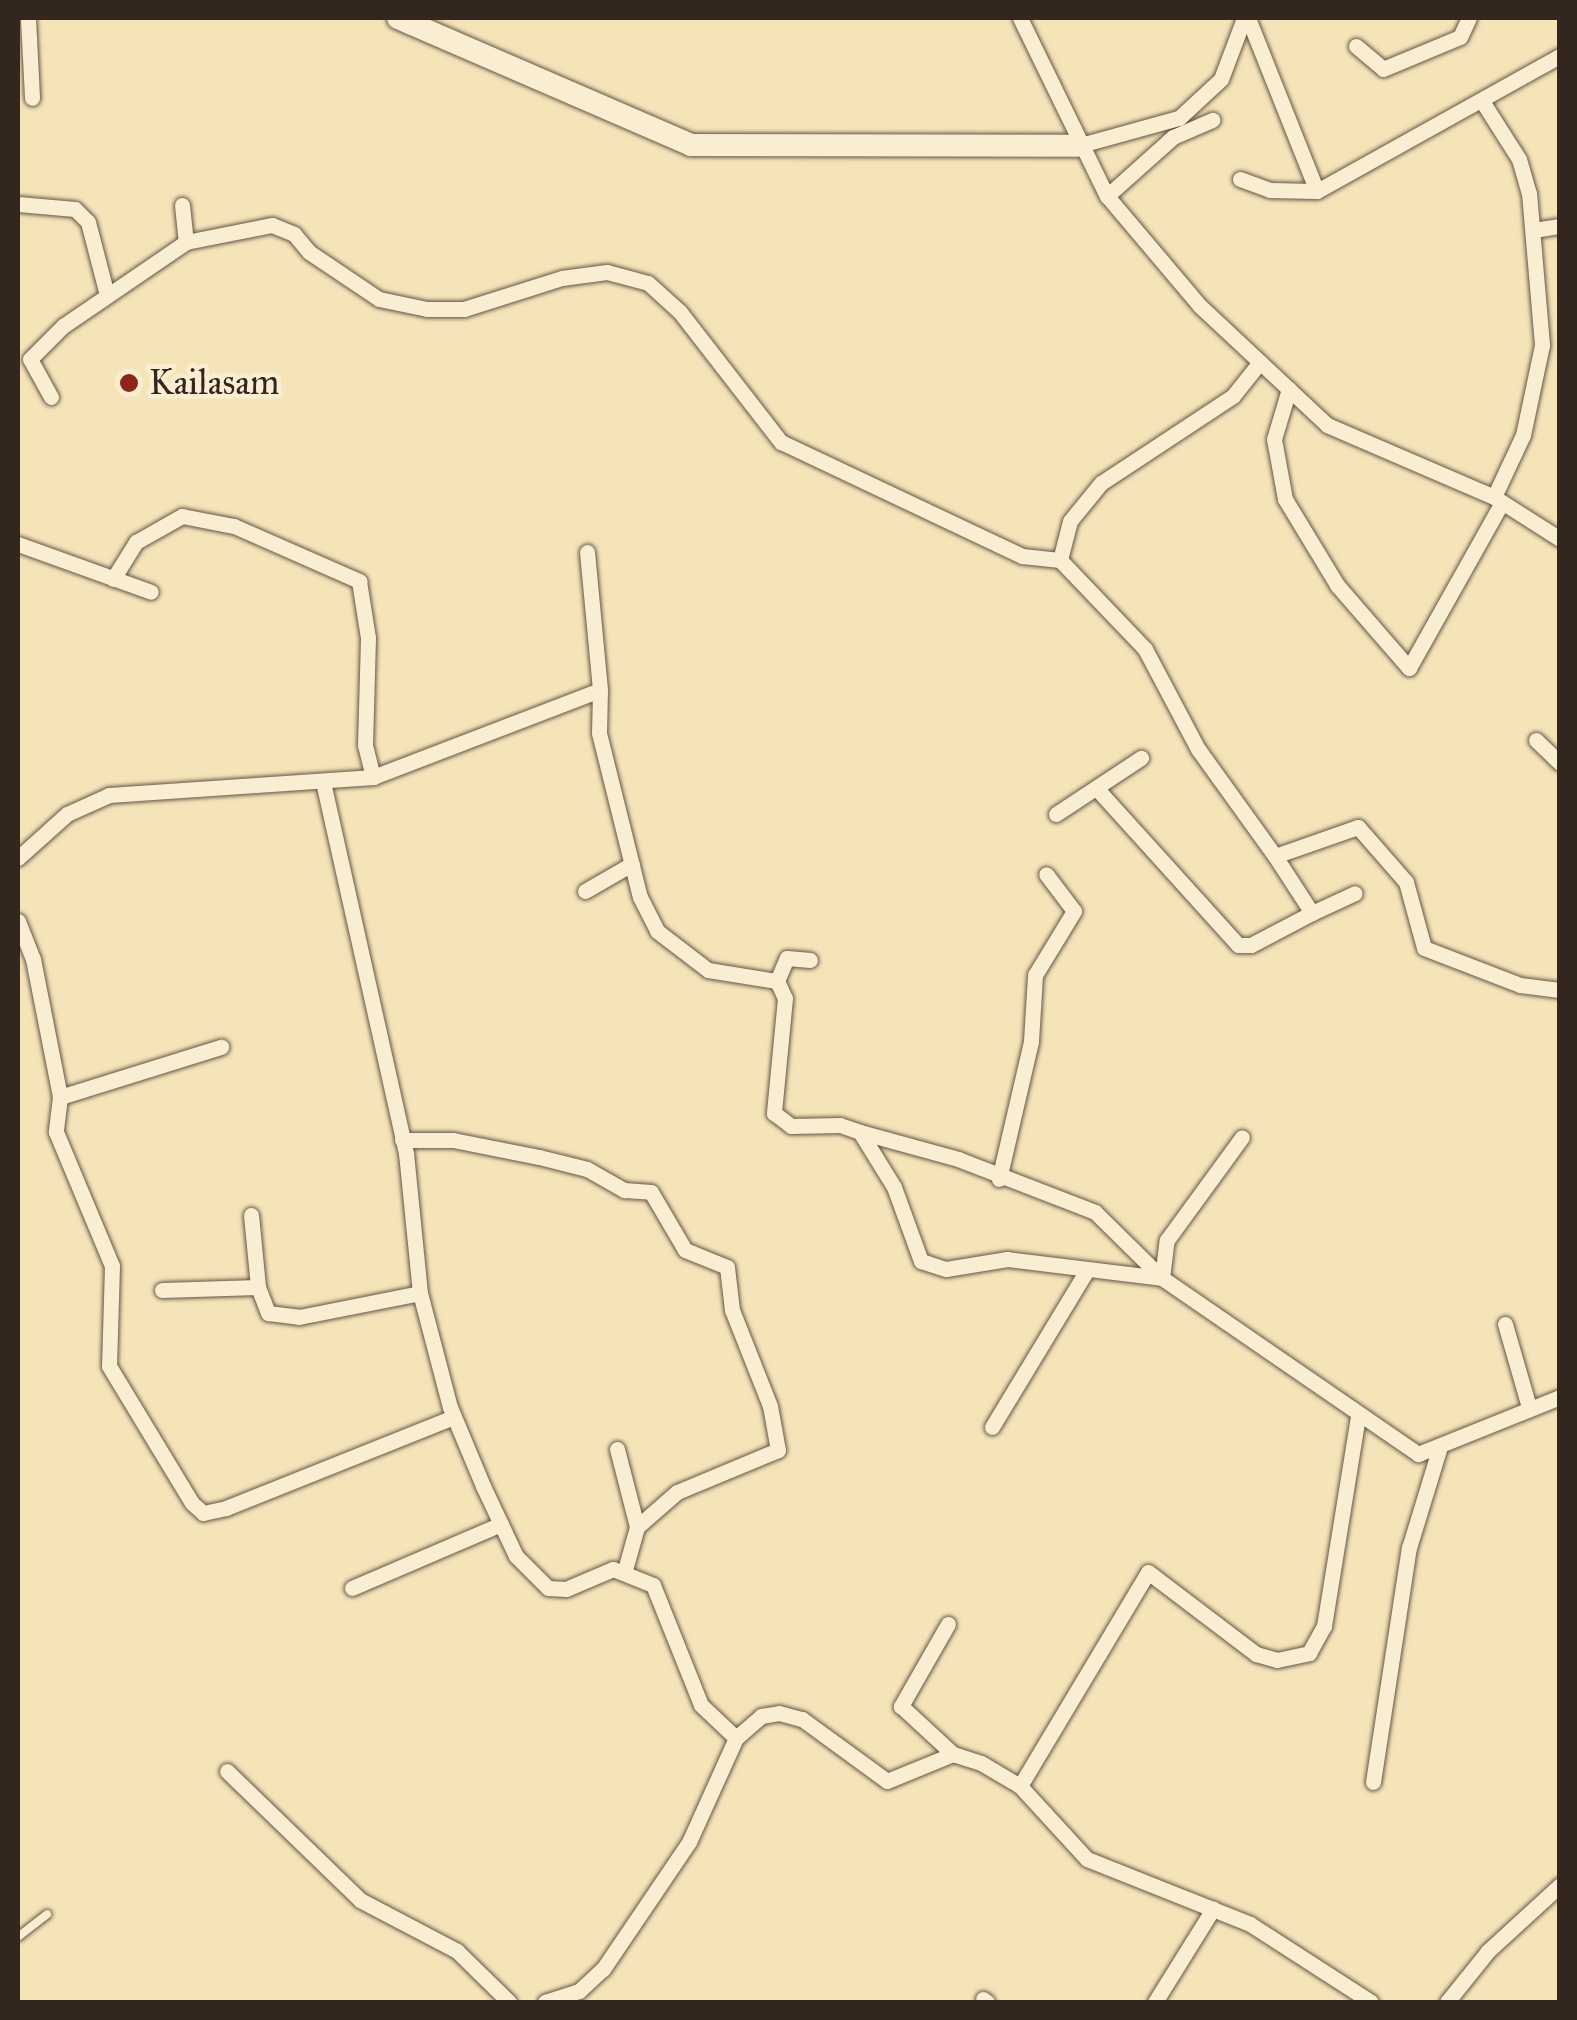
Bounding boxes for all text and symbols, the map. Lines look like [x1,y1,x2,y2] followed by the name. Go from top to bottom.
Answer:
[149,362,279,404] place label: Kailasam
[118,372,140,394] marker: Kailasam

